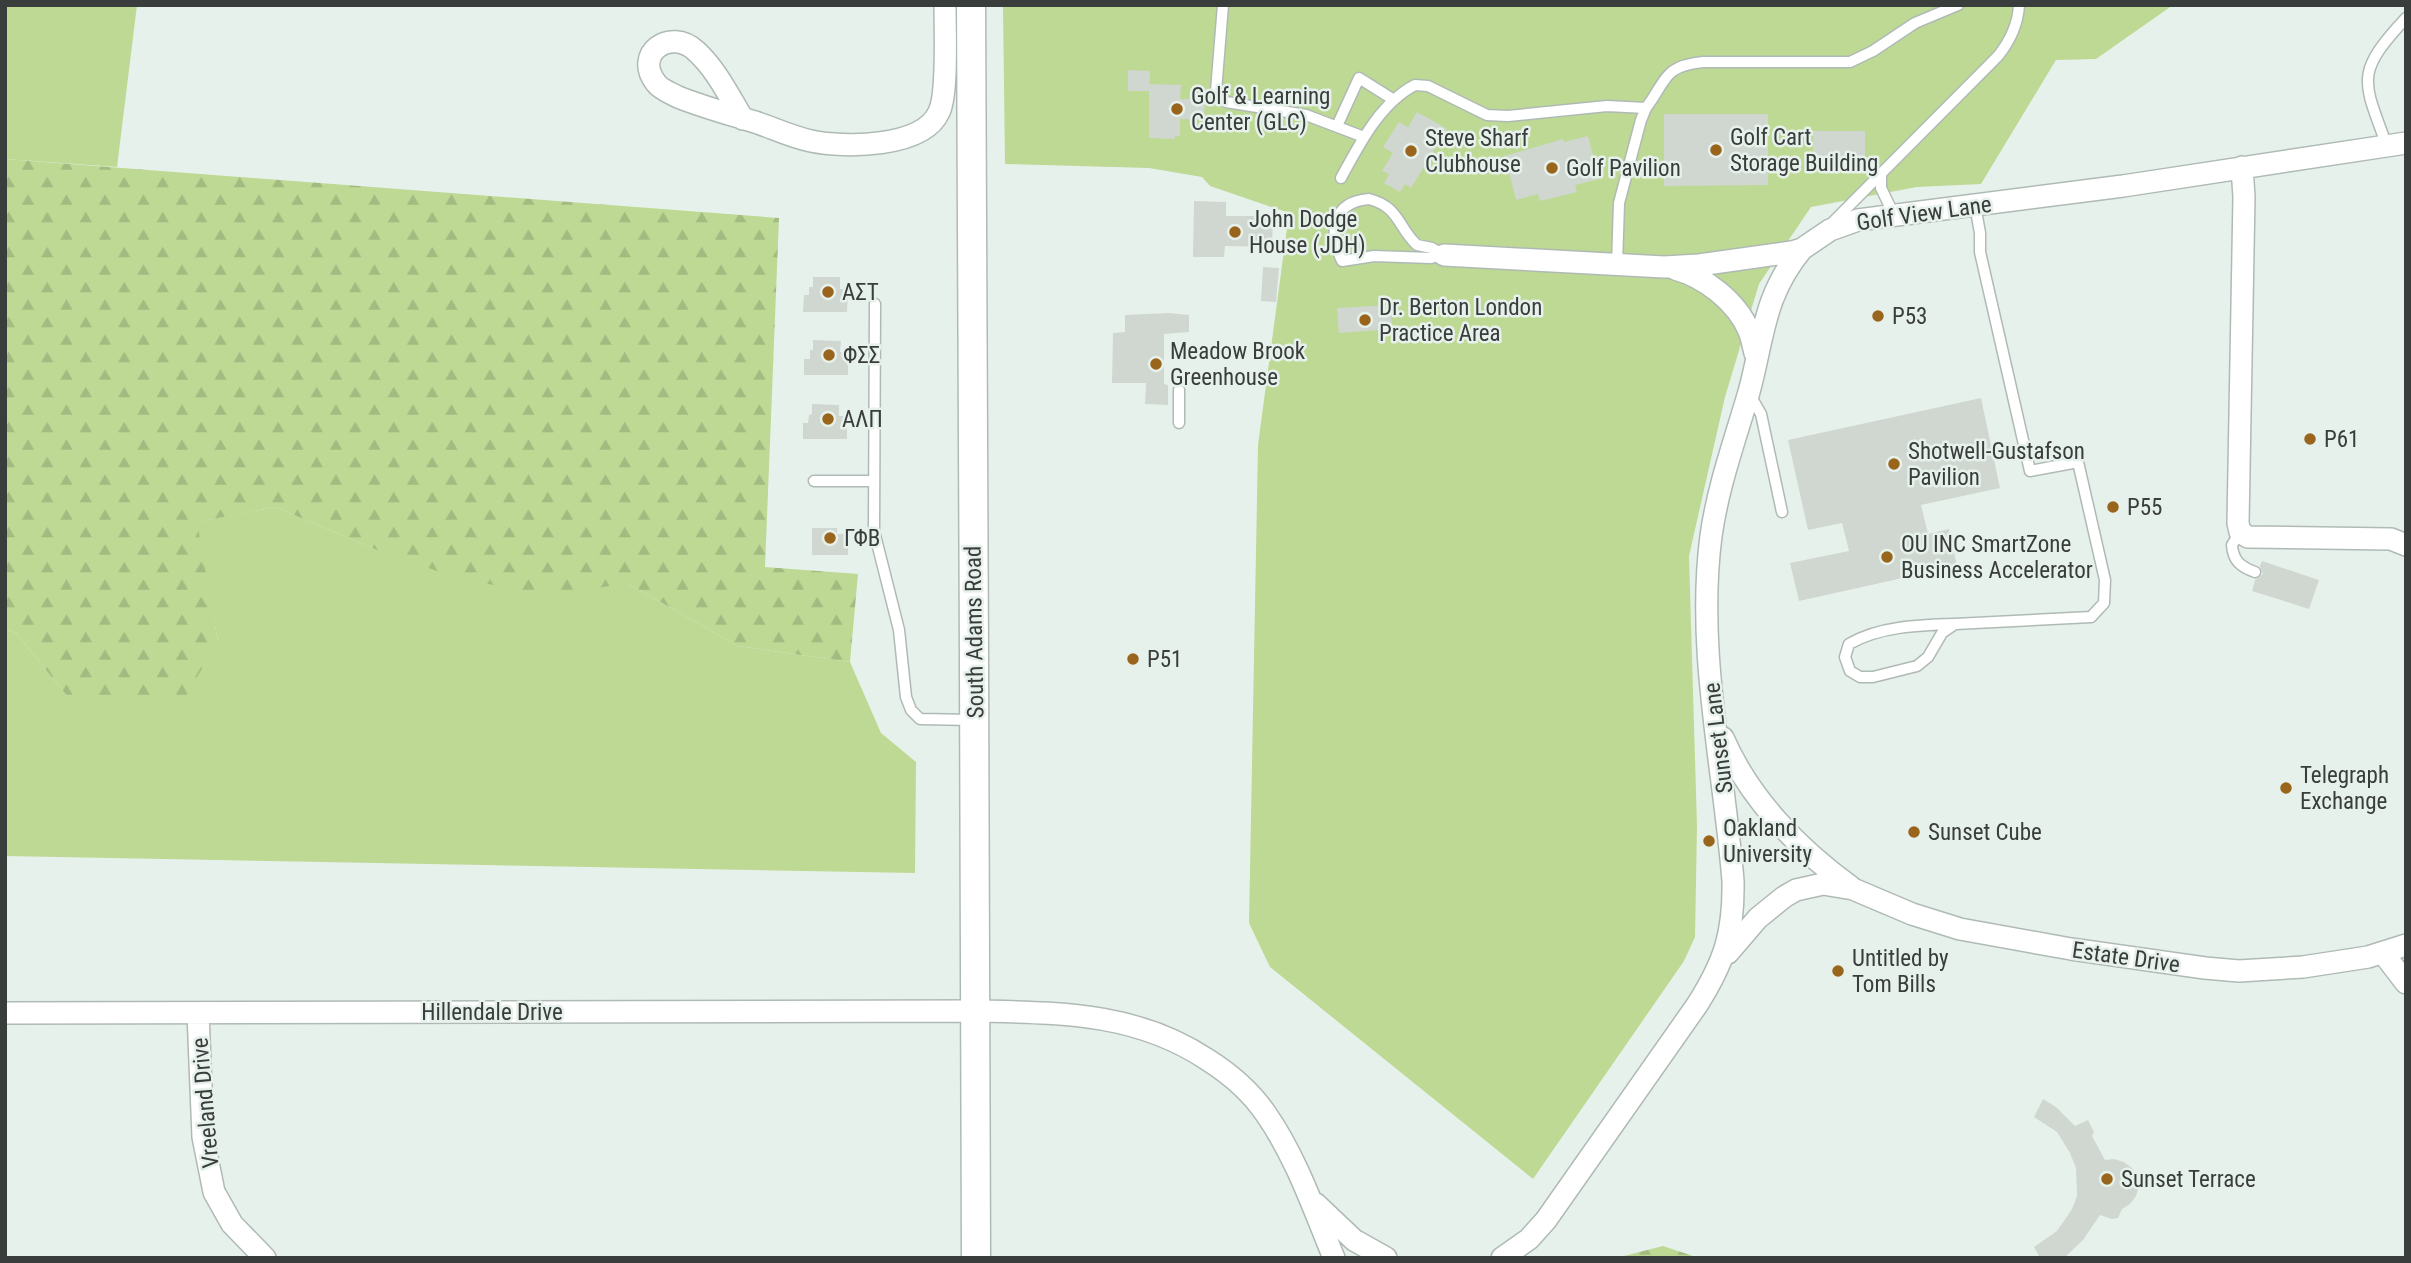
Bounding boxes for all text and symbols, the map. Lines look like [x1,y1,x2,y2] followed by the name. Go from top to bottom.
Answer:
[1191,83,1330,136] place label: Golf & Learning Center (GLC)
[1169,101,1185,117] marker: Golf & Learning Center (GLC)
[1730,124,1878,177] place label: Golf Cart Storage Building
[1425,125,1529,178] place label: Steve Sharf Clubhouse
[1708,142,1724,158] marker: Golf Cart Storage Building
[1403,143,1419,159] marker: Steve Sharf Clubhouse
[1566,155,1681,182] place label: Golf Pavilion
[1544,160,1560,176] marker: Golf Pavilion
[1855,191,1993,236] street label: Golf View Lane
[1249,206,1366,259] place label: John Dodge House (JDH)
[1227,224,1243,240] marker: John Dodge House (JDH)
[842,279,879,306] place label: AΣΤ
[820,284,836,300] marker: AΣΤ
[1379,294,1542,347] place label: Dr. Berton London Practice Area
[1892,303,1927,330] place label: P53
[1870,308,1886,324] marker: P53
[1357,312,1373,328] marker: Dr. Berton London Practice Area
[1170,338,1306,391] place label: Meadow Brook Greenhouse
[843,342,880,369] place label: ΦΣΣ
[821,347,837,363] marker: ΦΣΣ
[1148,356,1164,372] marker: Meadow Brook Greenhouse
[842,406,883,433] place label: AΛΠ
[820,411,836,427] marker: AΛΠ
[2324,426,2359,453] place label: P61
[2302,431,2318,447] marker: P61
[1908,438,2085,491] place label: Shotwell-Gustafson Pavilion
[1886,456,1902,472] marker: Shotwell-Gustafson Pavilion
[2127,494,2162,521] place label: P55
[2105,499,2121,515] marker: P55
[844,525,880,552] place label: ΓΦB
[822,530,838,546] marker: ΓΦB
[1901,531,2093,584] place label: OU INC SmartZone Business Accelerator
[959,545,990,719] street label: South Adams Road
[1879,549,1895,565] marker: OU INC SmartZone Business Accelerator
[1147,646,1182,673] place label: P51
[1125,651,1141,667] marker: P51
[1698,681,1739,795] street label: Sunset Lane
[2300,762,2389,815] place label: Telegraph Exchange
[2278,780,2294,796] marker: Telegraph Exchange
[1723,815,1812,868] place label: Oakland University
[1928,819,2042,846] place label: Sunset Cube
[1906,824,1922,840] marker: Sunset Cube
[1701,833,1717,849] marker: Oakland University
[2070,937,2182,978] street label: Estate Drive
[1852,945,1949,998] place label: Untitled by Tom Bills
[1830,963,1846,979] marker: Untitled by Tom Bills
[421,999,563,1026] street label: Hillendale Drive
[186,1037,225,1169] street label: Vreeland Drive
[2121,1166,2256,1193] place label: Sunset Terrace
[2099,1171,2115,1187] marker: Sunset Terrace

